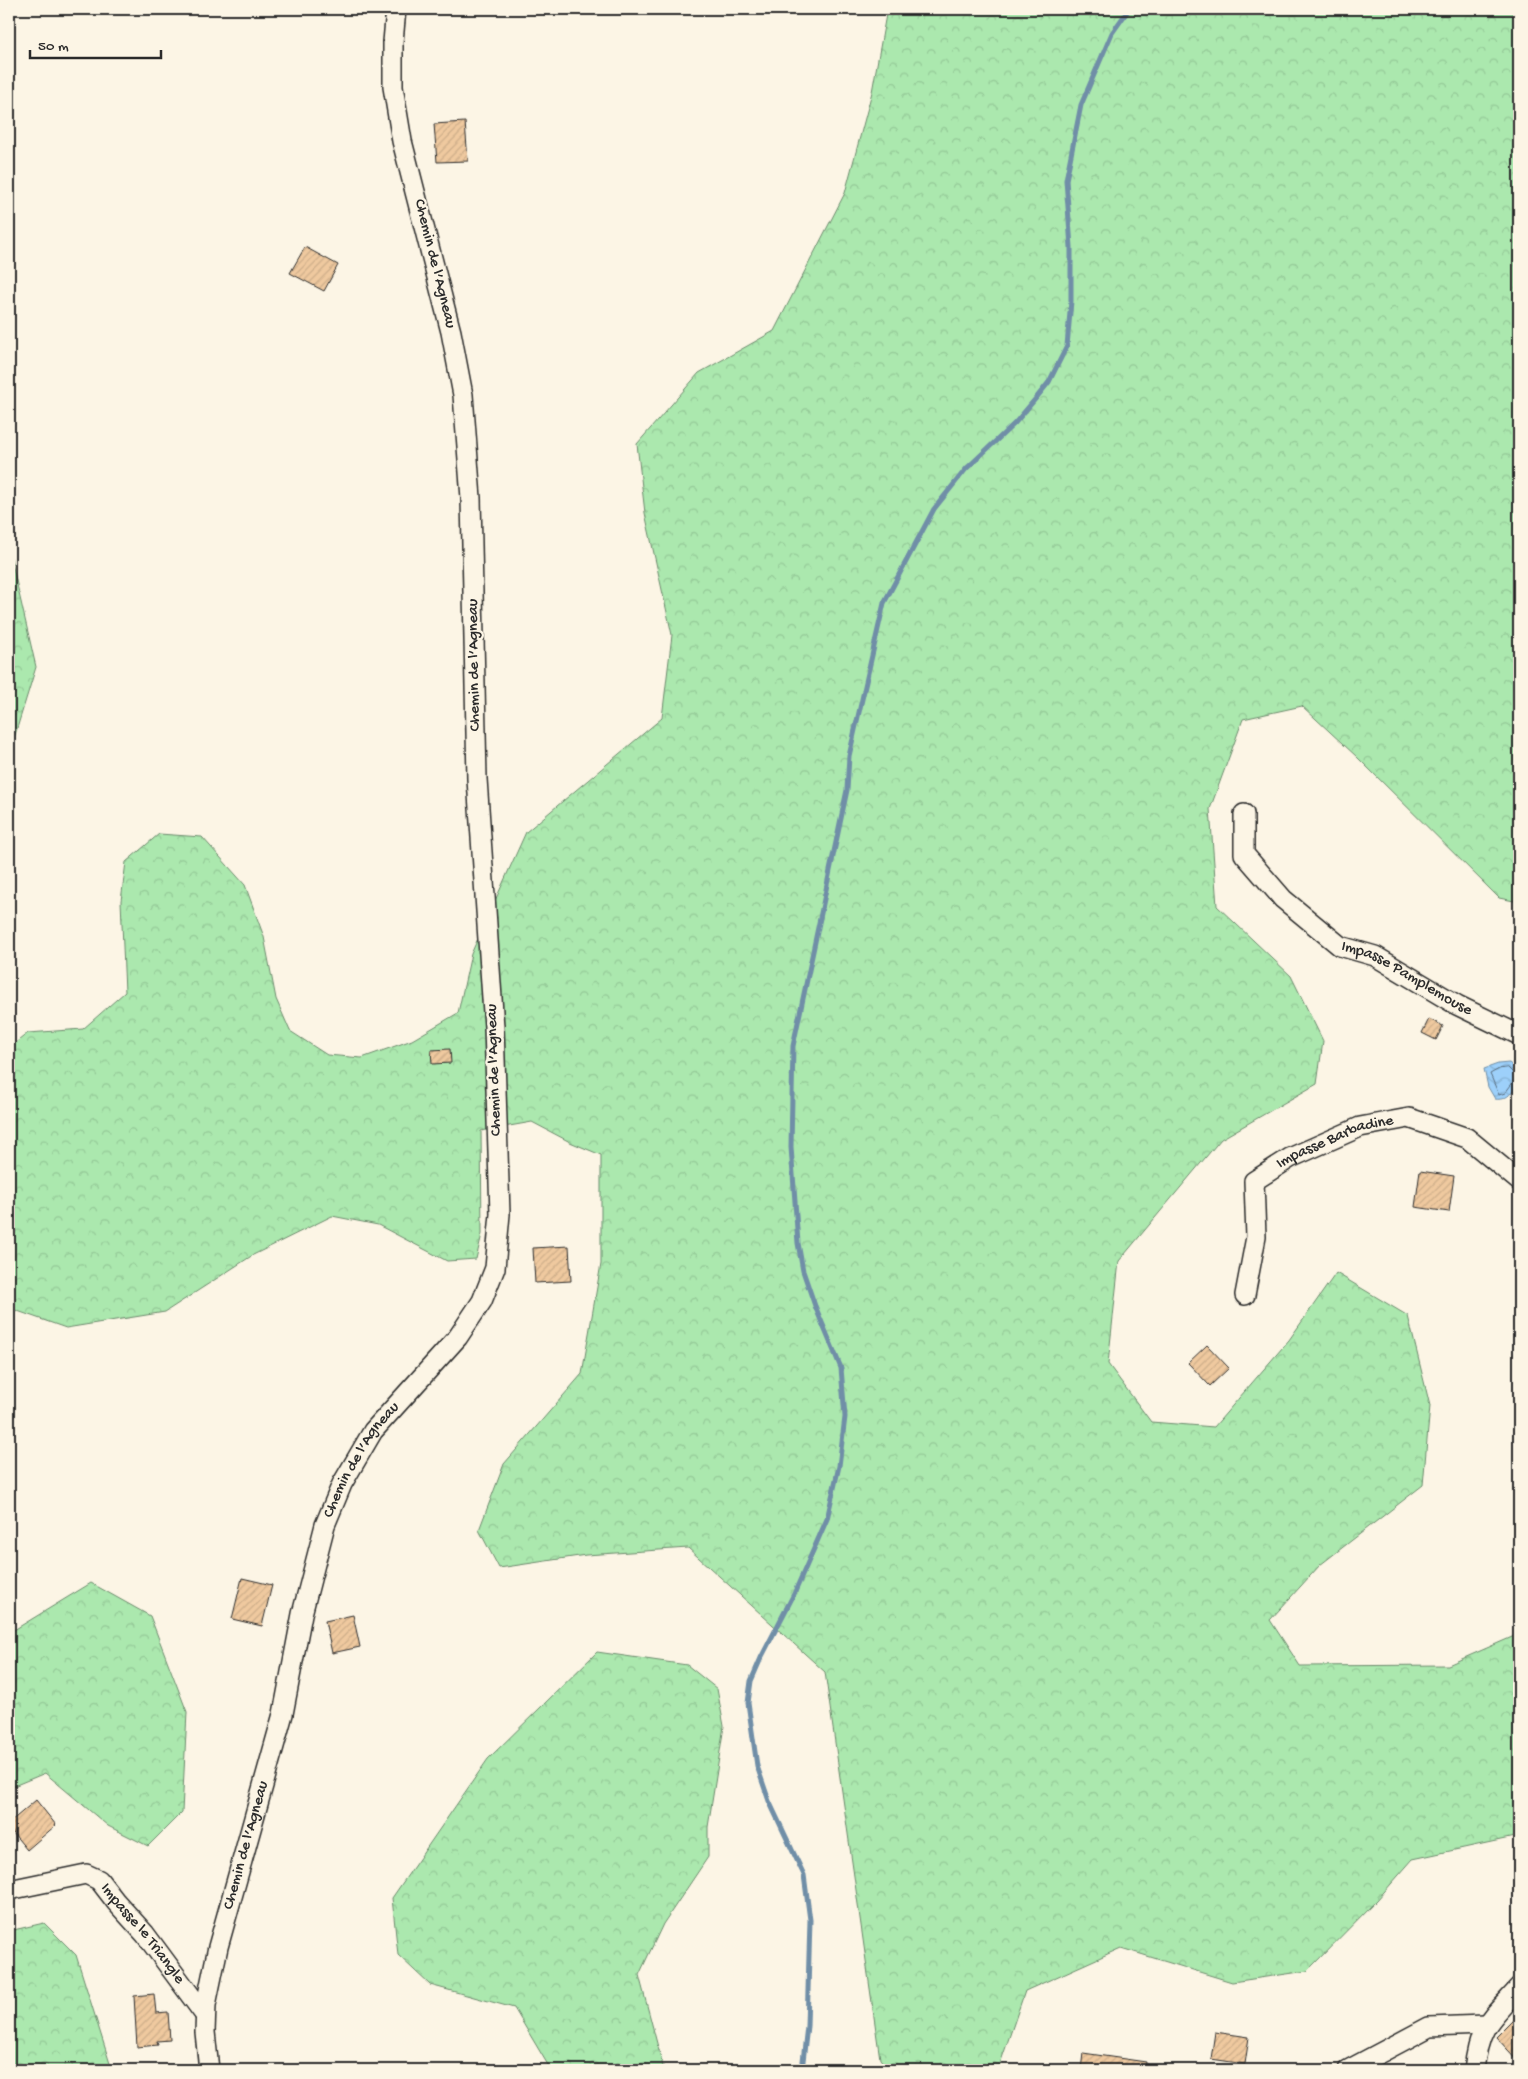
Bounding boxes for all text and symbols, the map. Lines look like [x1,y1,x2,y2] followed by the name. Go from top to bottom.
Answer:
[30,28,161,60] scale bar
[38,38,69,56] text: 50 m
[409,197,459,331] street label: Chemin de l’Agneau
[464,598,486,731] street label: Chemin de l’Agneau
[1339,937,1476,1021] street label: Impasse Pamplemouse
[483,1003,507,1137] street label: Chemin de l’Agneau
[1273,1111,1396,1174] street label: Impasse Barbadine
[320,1398,404,1521] street label: Chemin de l’Agneau
[219,1778,273,1912] street label: Chemin de l’Agneau
[96,1880,189,1989] street label: Impasse le Triangle

